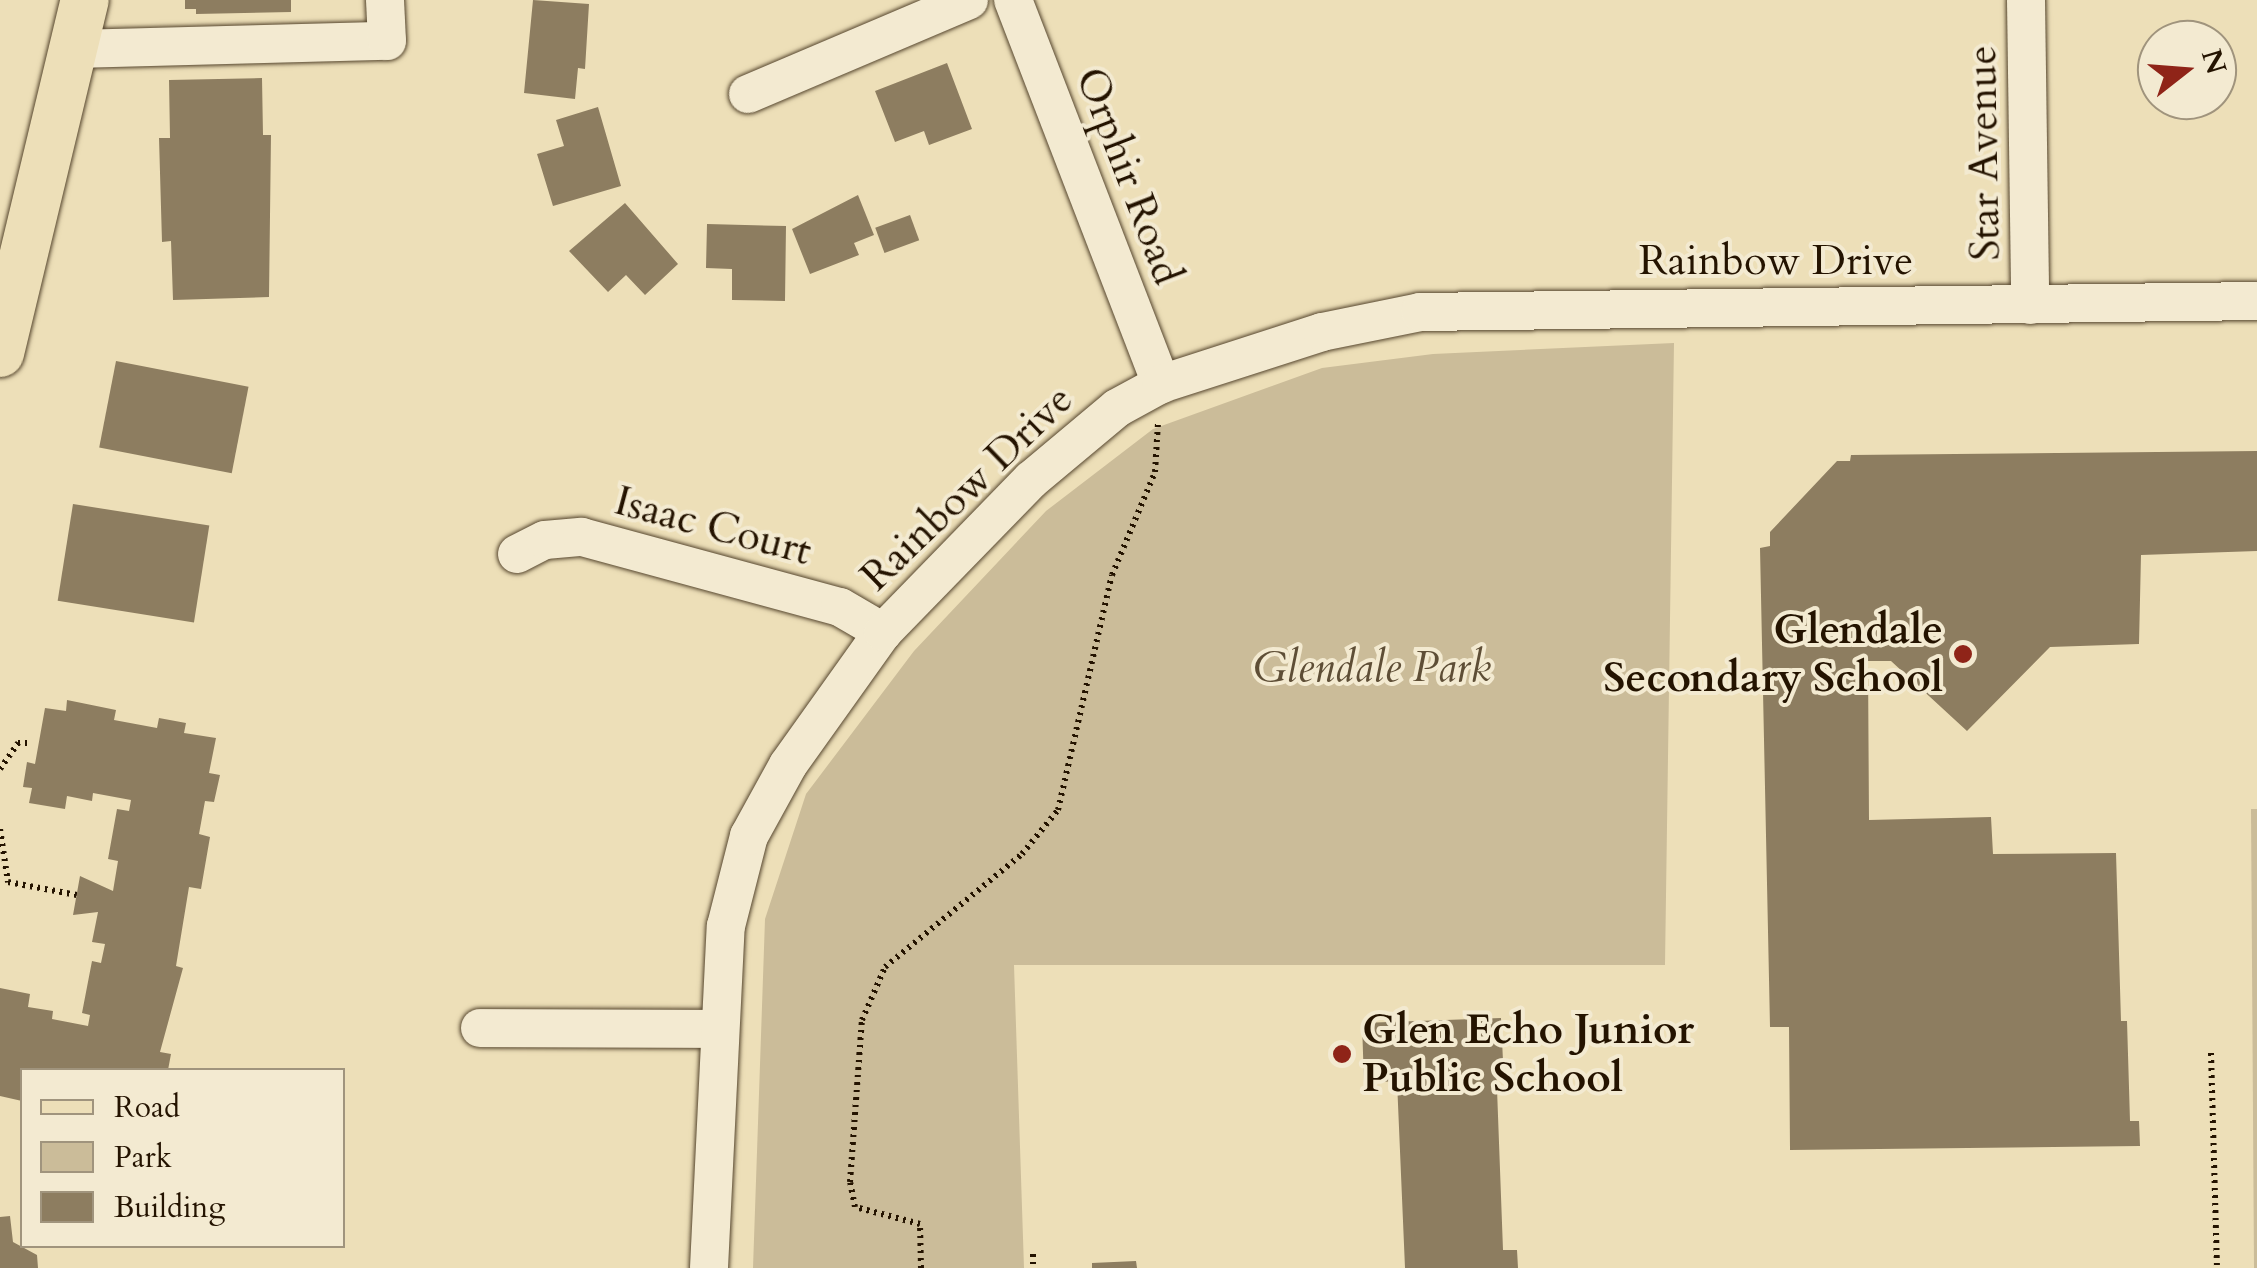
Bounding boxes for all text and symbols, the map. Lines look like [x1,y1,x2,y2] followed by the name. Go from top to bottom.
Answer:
[2137,20,2237,120] north arrow
[1957,45,2011,261] street label: Star Avenue
[2192,45,2235,79] text: N
[1065,61,1193,291] street label: Orphir Road
[1639,236,1913,286] street label: Rainbow Drive
[851,374,1083,602] street label: Rainbow Drive
[609,476,817,576] street label: Isaac Court
[1603,605,1943,704] place label: Glendale Secondary School
[1253,643,1491,693] park label: Glendale Park
[1952,643,1974,665] marker: Glendale Secondary School
[1362,1005,1694,1104] place label: Glen Echo Junior Public School
[1331,1043,1353,1065] marker: Glen Echo Junior Public School
[20,1068,345,1248] legend
[114,1087,180,1128] text: Road
[114,1137,172,1178] text: Park
[114,1187,225,1228] text: Building

